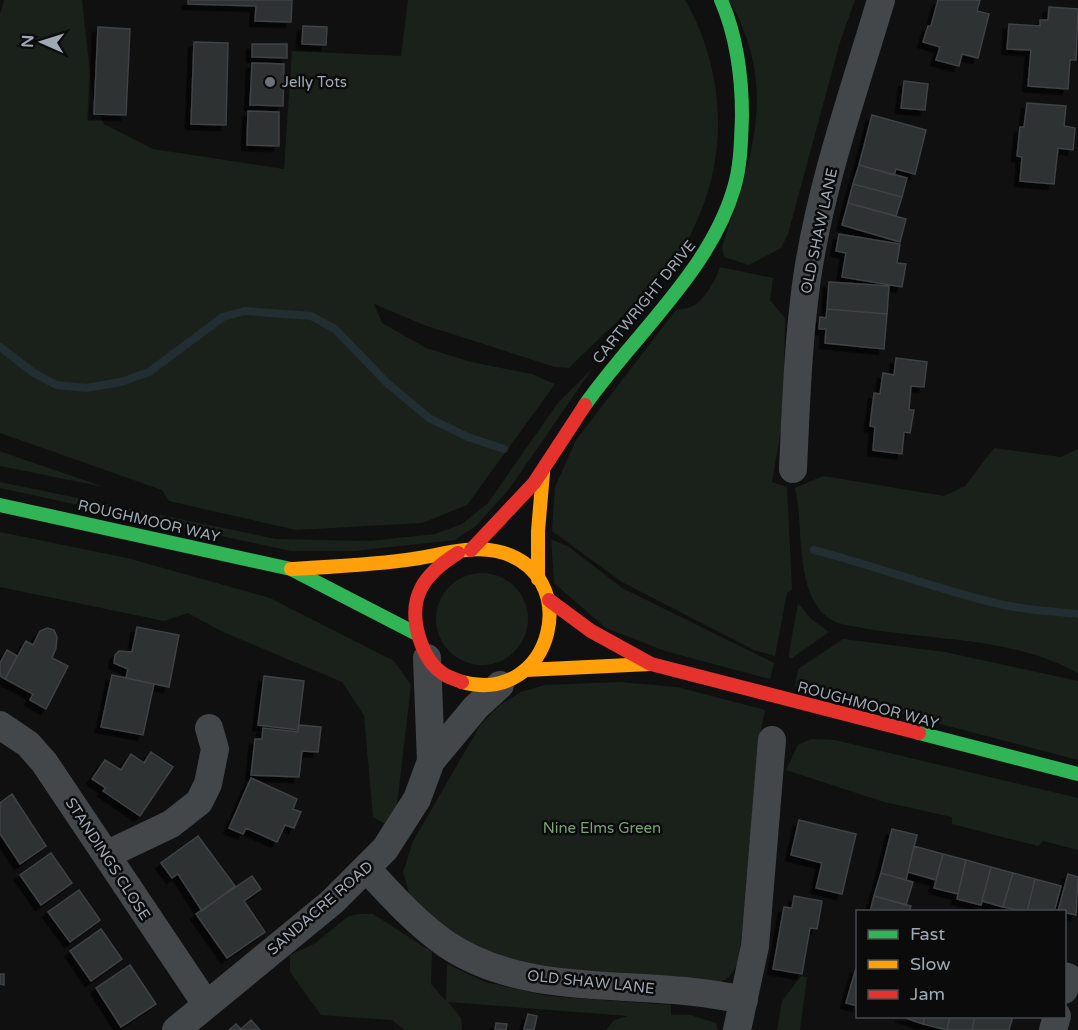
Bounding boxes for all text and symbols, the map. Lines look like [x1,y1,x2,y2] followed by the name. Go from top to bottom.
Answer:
[12,12,72,72] north arrow
[18,34,38,48] text: N
[282,73,347,91] place label: Jelly Tots
[263,75,277,89] marker: Jelly Tots
[797,167,841,295] street label: OLD SHAW LANE
[589,237,699,367] street label: CARTWRIGHT DRIVE
[76,496,222,546] street label: ROUGHMOOR WAY
[795,677,941,733] street label: ROUGHMOOR WAY
[62,794,154,924] street label: STANDINGS CLOSE
[543,819,661,837] park label: Nine Elms Green
[263,857,377,959] street label: SANDACRE ROAD
[856,910,1066,1018] legend
[910,923,945,945] text: Fast
[910,953,951,975] text: Slow
[526,966,656,998] street label: OLD SHAW LANE
[910,983,945,1005] text: Jam

